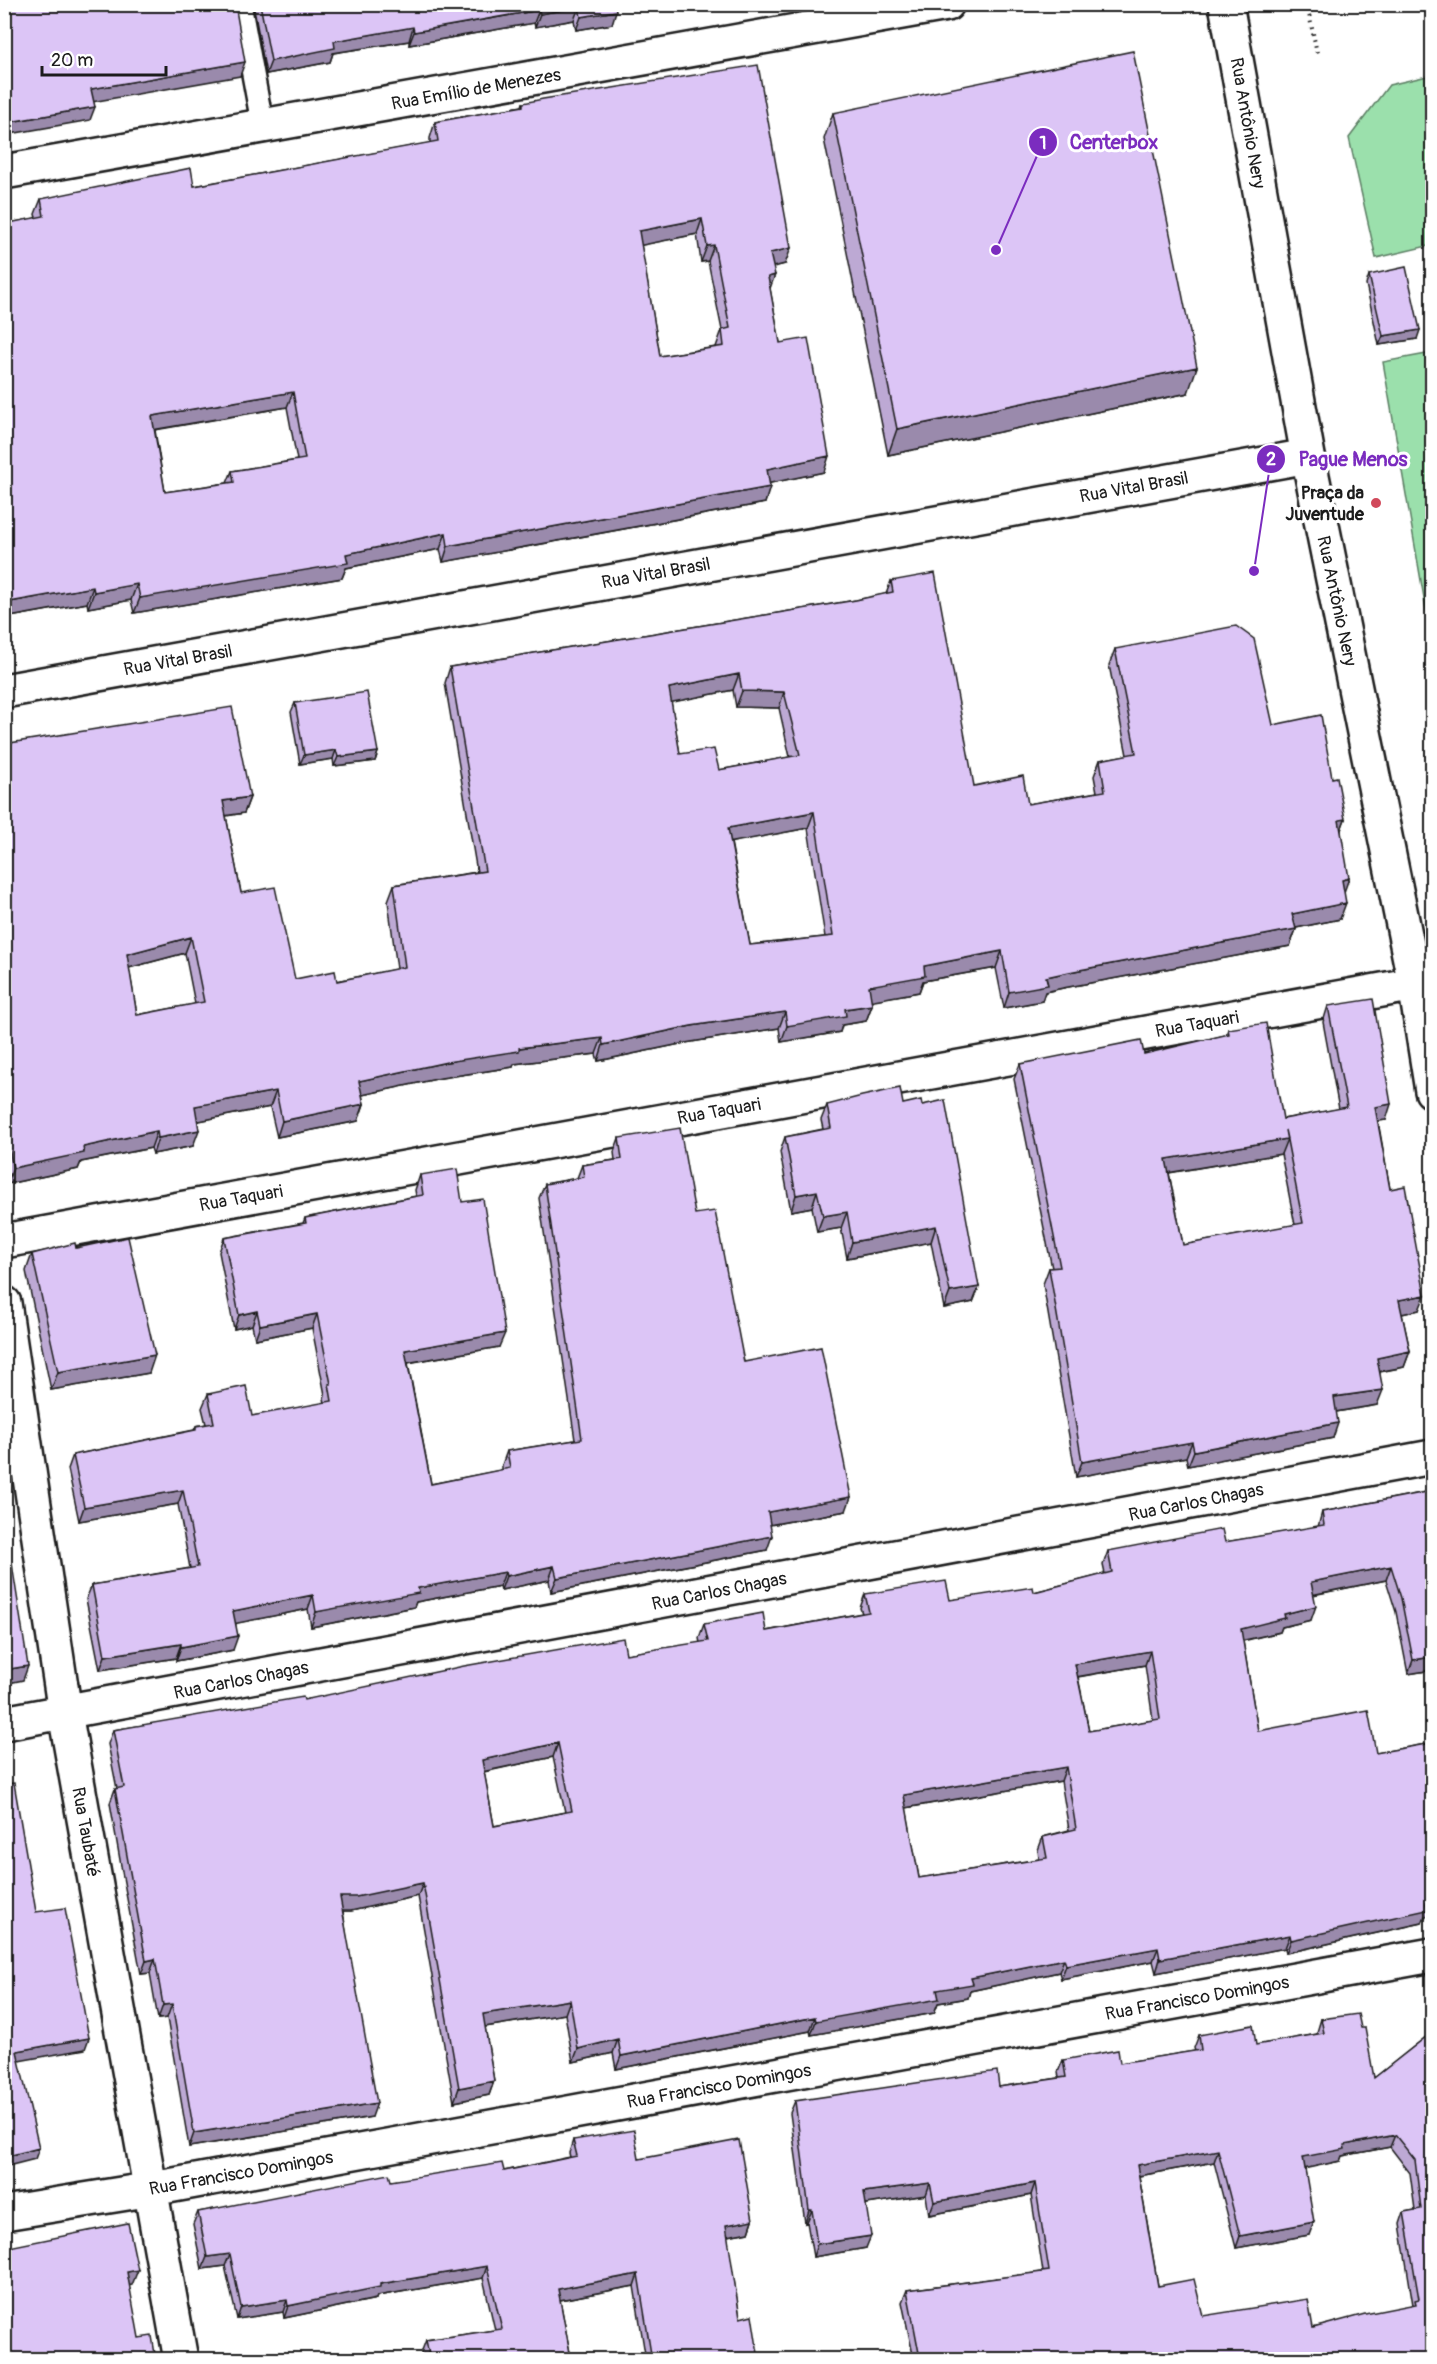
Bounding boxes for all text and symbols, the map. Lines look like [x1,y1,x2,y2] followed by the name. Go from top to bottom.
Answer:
[42,39,166,77] scale bar
[51,49,93,72] text: 20 m
[1225,56,1270,191] street label: Rua Antônio Nery
[389,63,563,116] street label: Rua Emílio de Menezes
[1028,123,1170,161] callout: Centerbox
[1070,130,1158,155] text: Centerbox
[1039,132,1047,155] text: 1
[1256,440,1419,478] callout: Pague Menos
[1298,447,1408,472] text: Pague Menos
[1266,448,1276,471] text: 2
[1078,467,1190,508] street label: Rua Vital Brasil
[1286,482,1365,526] place label: Praça da Juventude
[1369,496,1383,510] marker: Praça da Juventude
[1311,534,1362,669] street label: Rua Antônio Nery
[600,553,712,594] street label: Rua Vital Brasil
[122,640,234,681] street label: Rua Vital Brasil
[1153,1006,1241,1043] street label: Rua Taquari
[675,1093,763,1130] street label: Rua Taquari
[197,1180,285,1217] street label: Rua Taquari
[1127,1478,1266,1527] street label: Rua Carlos Chagas
[650,1567,789,1616] street label: Rua Carlos Chagas
[172,1656,311,1705] street label: Rua Carlos Chagas
[66,1785,105,1879] street label: Rua Taubaté
[1103,1971,1291,2026] street label: Rua Francisco Domingos
[625,2059,813,2114] street label: Rua Francisco Domingos
[147,2146,335,2201] street label: Rua Francisco Domingos

